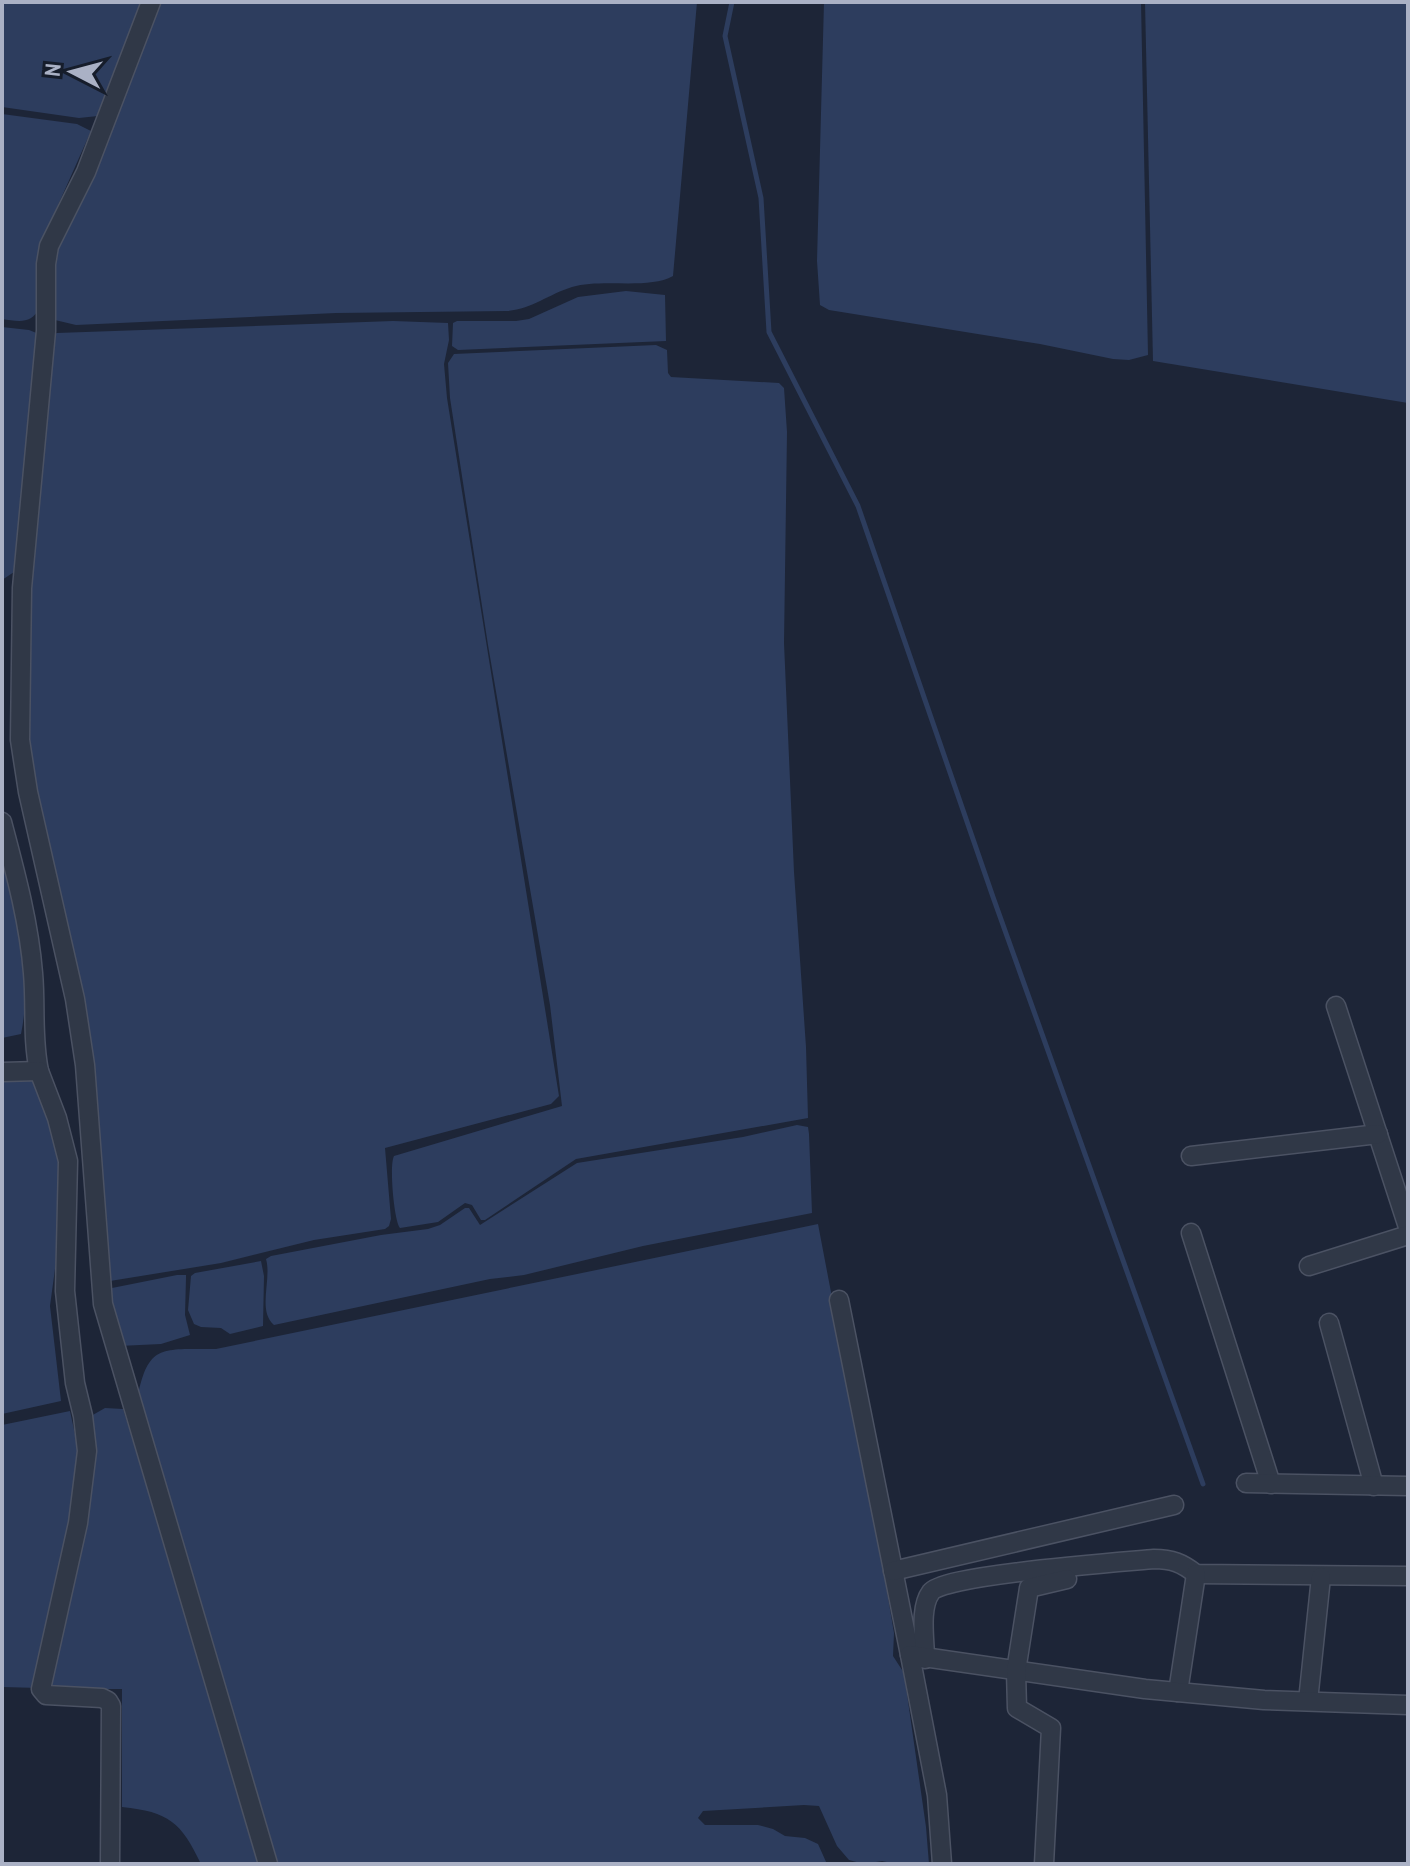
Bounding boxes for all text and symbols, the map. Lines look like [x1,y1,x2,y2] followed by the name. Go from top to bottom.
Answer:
[32,32,112,112] north arrow
[37,62,68,78] text: N

